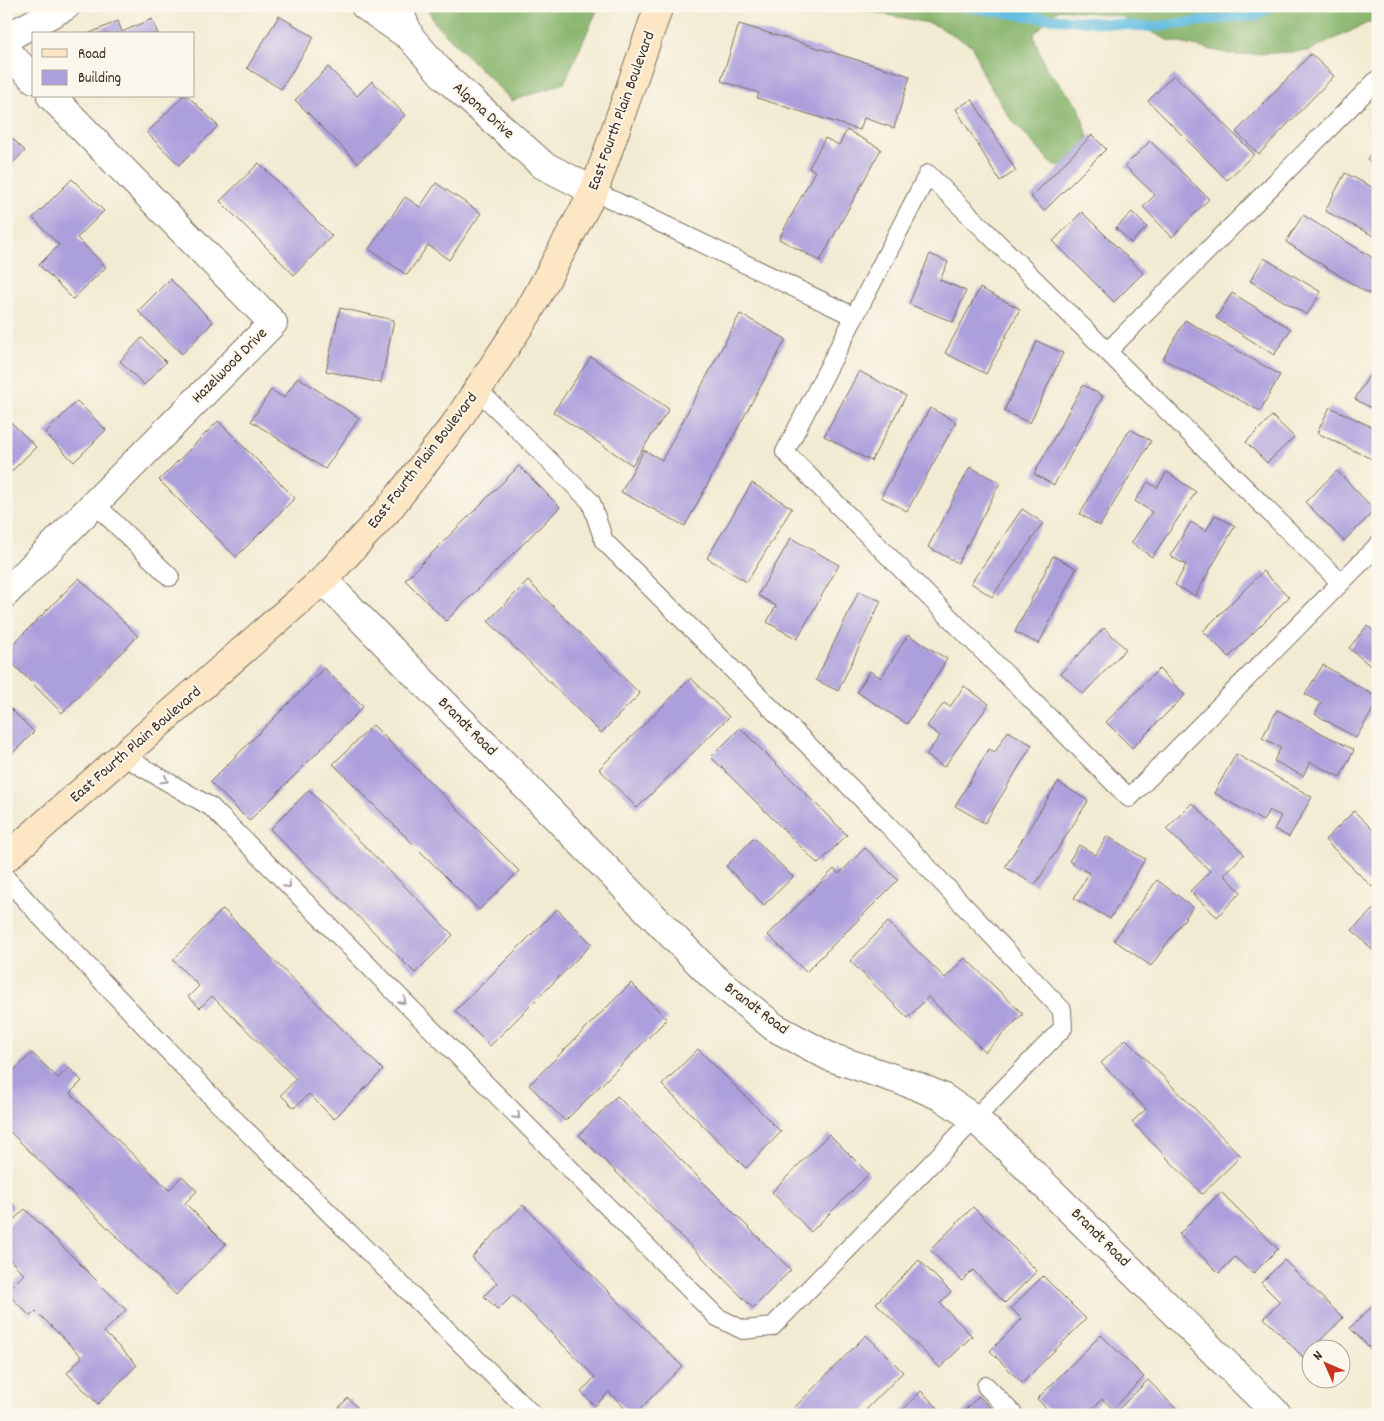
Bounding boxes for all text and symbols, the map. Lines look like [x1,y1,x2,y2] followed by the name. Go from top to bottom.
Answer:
[583,28,661,194] street label: East Fourth Plain Boulevard
[32,32,195,98] legend
[78,44,106,66] text: Road
[78,68,121,90] text: Building
[447,77,519,145] street label: Algona Drive
[187,323,273,409] street label: Hazelwood Drive
[362,388,484,534] street label: East Fourth Plain Boulevard
[65,681,207,809] street label: East Fourth Plain Boulevard
[432,692,502,762] street label: Brandt Road
[160,774,169,784] one-way arrow
[282,879,291,888] one-way arrow
[719,977,793,1041] street label: Brandt Road
[397,995,406,1004] one-way arrow
[511,1110,520,1119] one-way arrow
[1065,1203,1135,1273] street label: Brandt Road
[1302,1338,1352,1388] north arrow
[1309,1347,1328,1366] text: N

